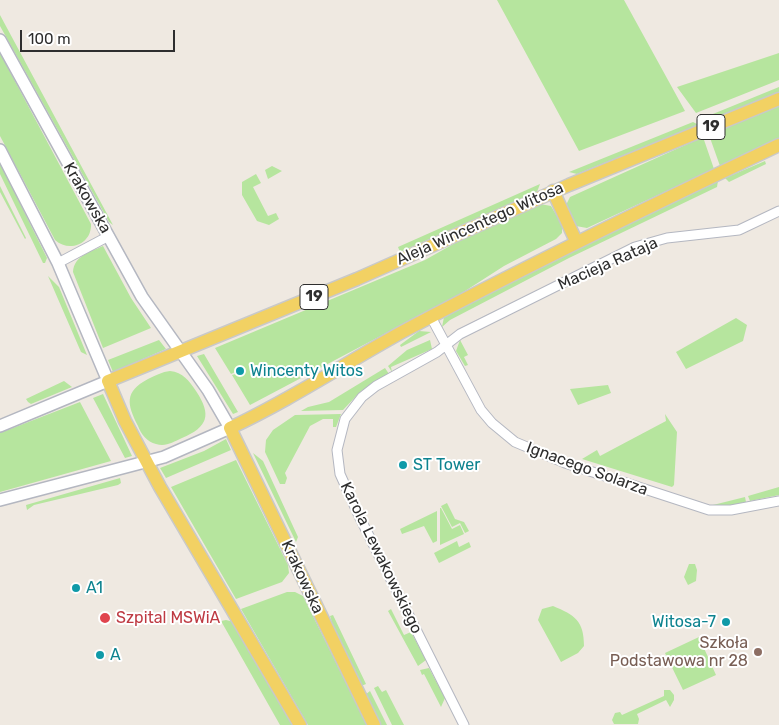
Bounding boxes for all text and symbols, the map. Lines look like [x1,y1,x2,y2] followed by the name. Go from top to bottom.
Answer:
[22,20,178,52] scale bar
[28,30,70,48] text: 100 m
[697,114,725,140] road number: 19
[59,159,115,237] street label: Krakowska
[393,178,567,270] street label: Aleja Wincentego Witosa
[555,233,661,295] street label: Macieja Rataja
[300,284,328,310] road number: 19
[250,361,363,381] place label: Wincenty Witos
[234,365,246,377] marker: Wincenty Witos
[524,438,650,500] street label: Ignacego Solarza
[413,455,480,475] place label: ST Tower
[397,459,409,471] marker: ST Tower
[336,479,426,637] street label: Karola Lewakowskiego
[277,537,327,617] street label: Krakowska
[86,578,103,598] place label: A1
[70,582,82,594] marker: A1
[116,608,220,628] place label: Szpital MSWiA
[98,611,112,625] marker: Szpital MSWiA
[652,612,716,632] place label: Witosa-7
[720,616,732,628] marker: Witosa-7
[610,633,748,671] place label: Szkoła Podstawowa nr 28
[110,645,121,665] place label: A
[752,646,764,658] marker: Szkoła Podstawowa nr 28
[94,649,106,661] marker: A

